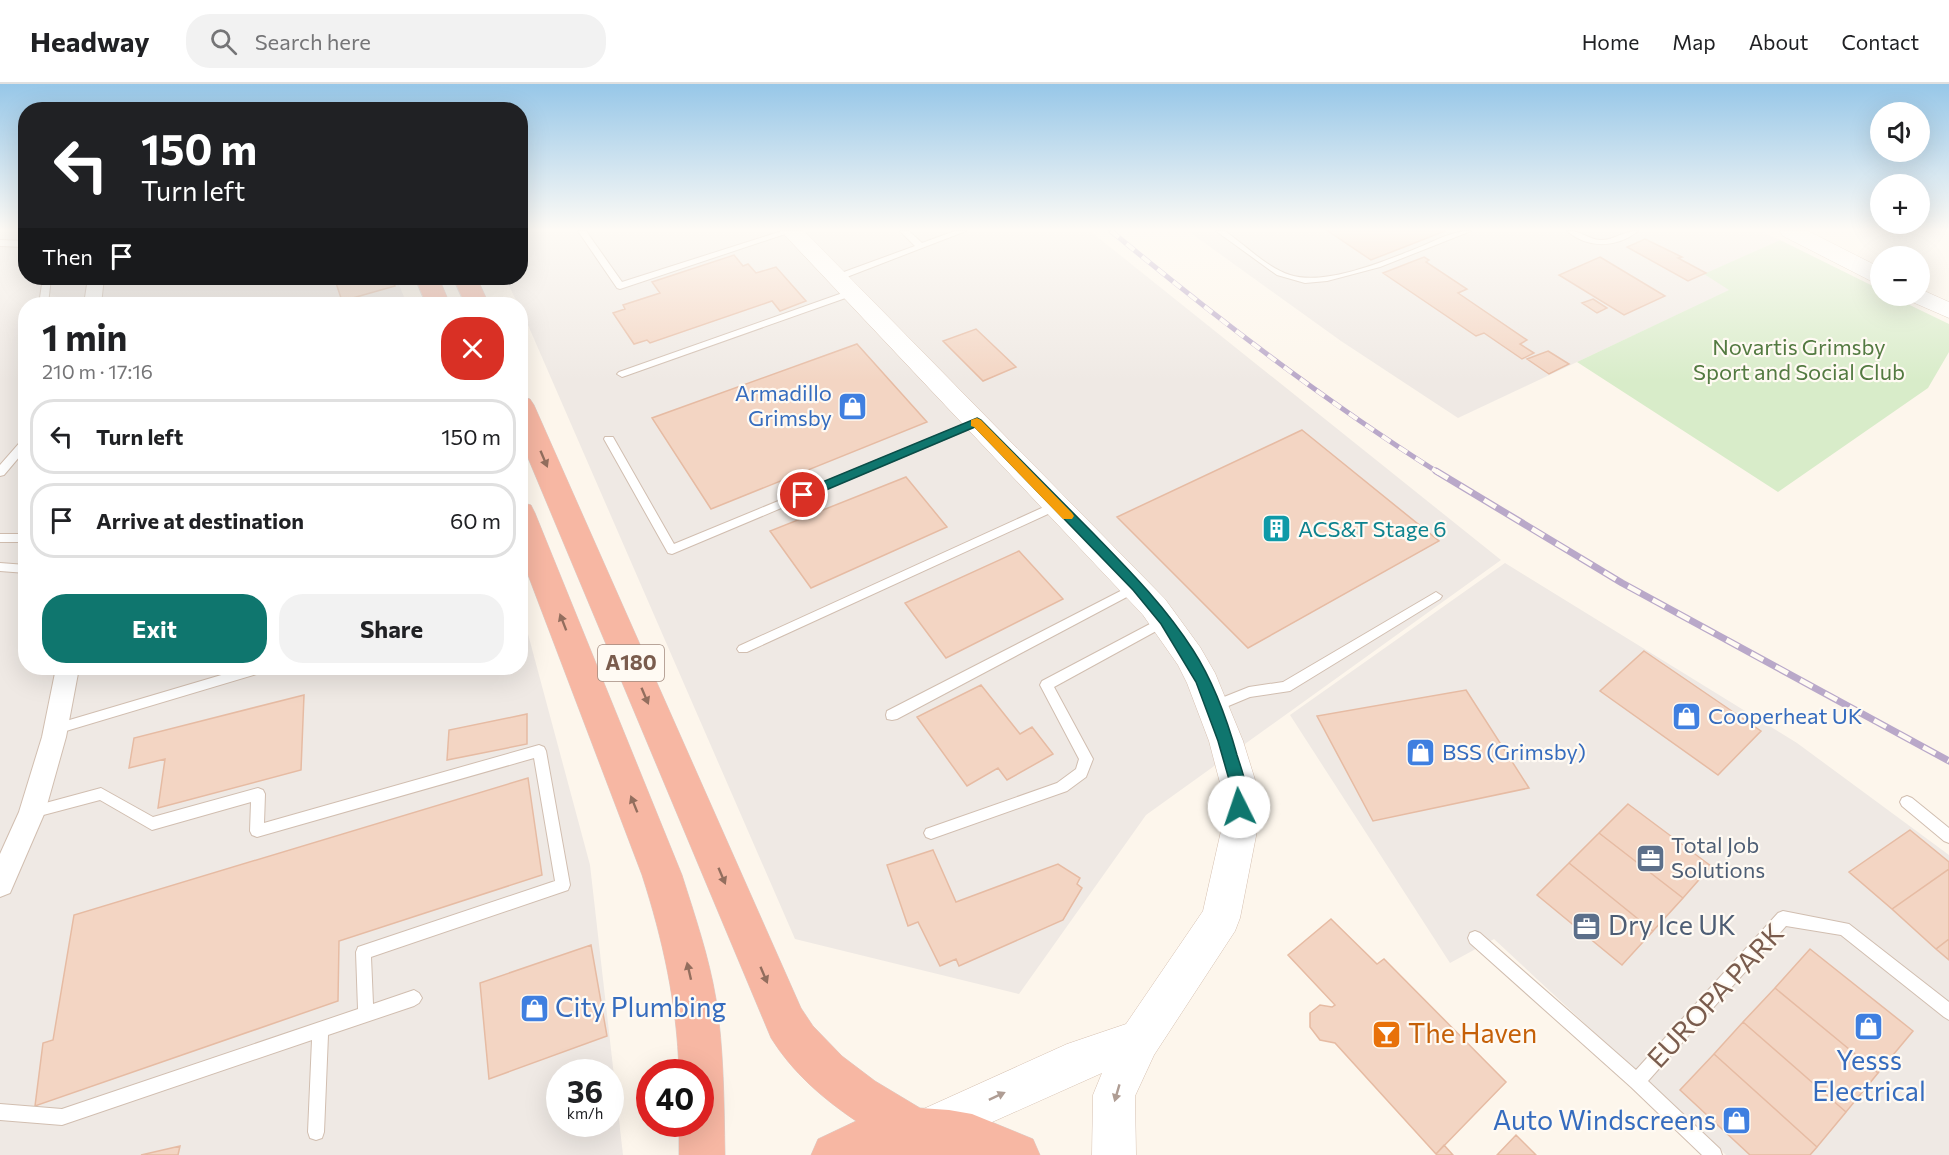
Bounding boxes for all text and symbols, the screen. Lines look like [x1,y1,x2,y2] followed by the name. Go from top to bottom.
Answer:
[186,14,606,68] search box
[30,24,150,58] text: Headway
[207,25,240,58] icon: search
[255,28,371,55] text: Search here
[1582,29,1639,54] text: Home
[1672,29,1716,54] text: Map
[1749,29,1808,54] text: About
[1841,29,1919,54] text: Contact
[1870,102,1930,306] map controls
[1870,102,1930,162] button: sound
[141,122,257,174] text: 150 m
[42,126,120,204] icon: left
[141,174,245,207] text: Turn left
[1870,174,1930,234] button: +
[105,240,138,273] icon: arrive
[42,243,93,270] text: Then
[1870,246,1930,306] button: −
[42,314,127,358] text: 1 min
[441,317,504,380] button: close
[1693,333,1905,385] park label: Novartis Grimsby Sport and Social Club
[42,359,153,383] text: 210 m · 17:16
[735,379,832,431] place label: Armadillo Grimsby
[837,390,869,422] shop icon: Armadillo Grimsby
[45,420,78,453] icon: left
[96,423,183,450] text: Turn left
[441,423,501,450] text: 150 m
[540,450,549,468] one-way arrow
[777,469,828,520] pin
[786,478,819,511] icon: arrive
[45,504,78,537] icon: arrive
[96,507,304,534] text: Arrive at destination
[450,507,501,534] text: 60 m
[1261,513,1293,545] building icon: ACS&T Stage 6
[1298,515,1447,542] place label: ACS&T Stage 6
[42,594,267,663] button: Exit
[279,594,504,663] button: Share
[558,612,568,630] one-way arrow
[598,645,664,681] road number: A180
[640,688,650,706] one-way arrow
[1671,700,1703,732] shop icon: Cooperheat UK
[1708,702,1863,729] place label: Cooperheat UK
[1405,736,1437,768] shop icon: BSS (Grimsby)
[1442,738,1586,765] place label: BSS (Grimsby)
[1207,775,1271,839] position arrow
[629,794,639,812] one-way arrow
[1671,831,1765,883] place label: Total Job Solutions
[1634,842,1666,874] office icon: Total Job Solutions
[717,867,726,884] one-way arrow
[1608,908,1736,941] place label: Dry Ice UK
[1571,910,1603,942] office icon: Dry Ice UK
[1640,916,1790,1074] street label: EUROPA PARK
[684,962,693,981] one-way arrow
[760,966,769,984] one-way arrow
[555,990,726,1023] place label: City Plumbing
[518,992,550,1024] shop icon: City Plumbing
[1853,1010,1885,1042] shop icon: Yesss Electrical
[1408,1016,1537,1049] place label: The Haven
[1371,1018,1403,1050] bar icon: The Haven
[1812,1043,1926,1107] place label: Yesss Electrical
[636,1059,714,1137] speed limit sign: 40
[567,1072,603,1109] text: 36
[1111,1084,1121,1102] one-way arrow
[988,1092,1005,1101] one-way arrow
[1493,1103,1716,1136] place label: Auto Windscreens
[567,1104,603,1122] text: km/h
[1721,1105,1753,1137] shop icon: Auto Windscreens

